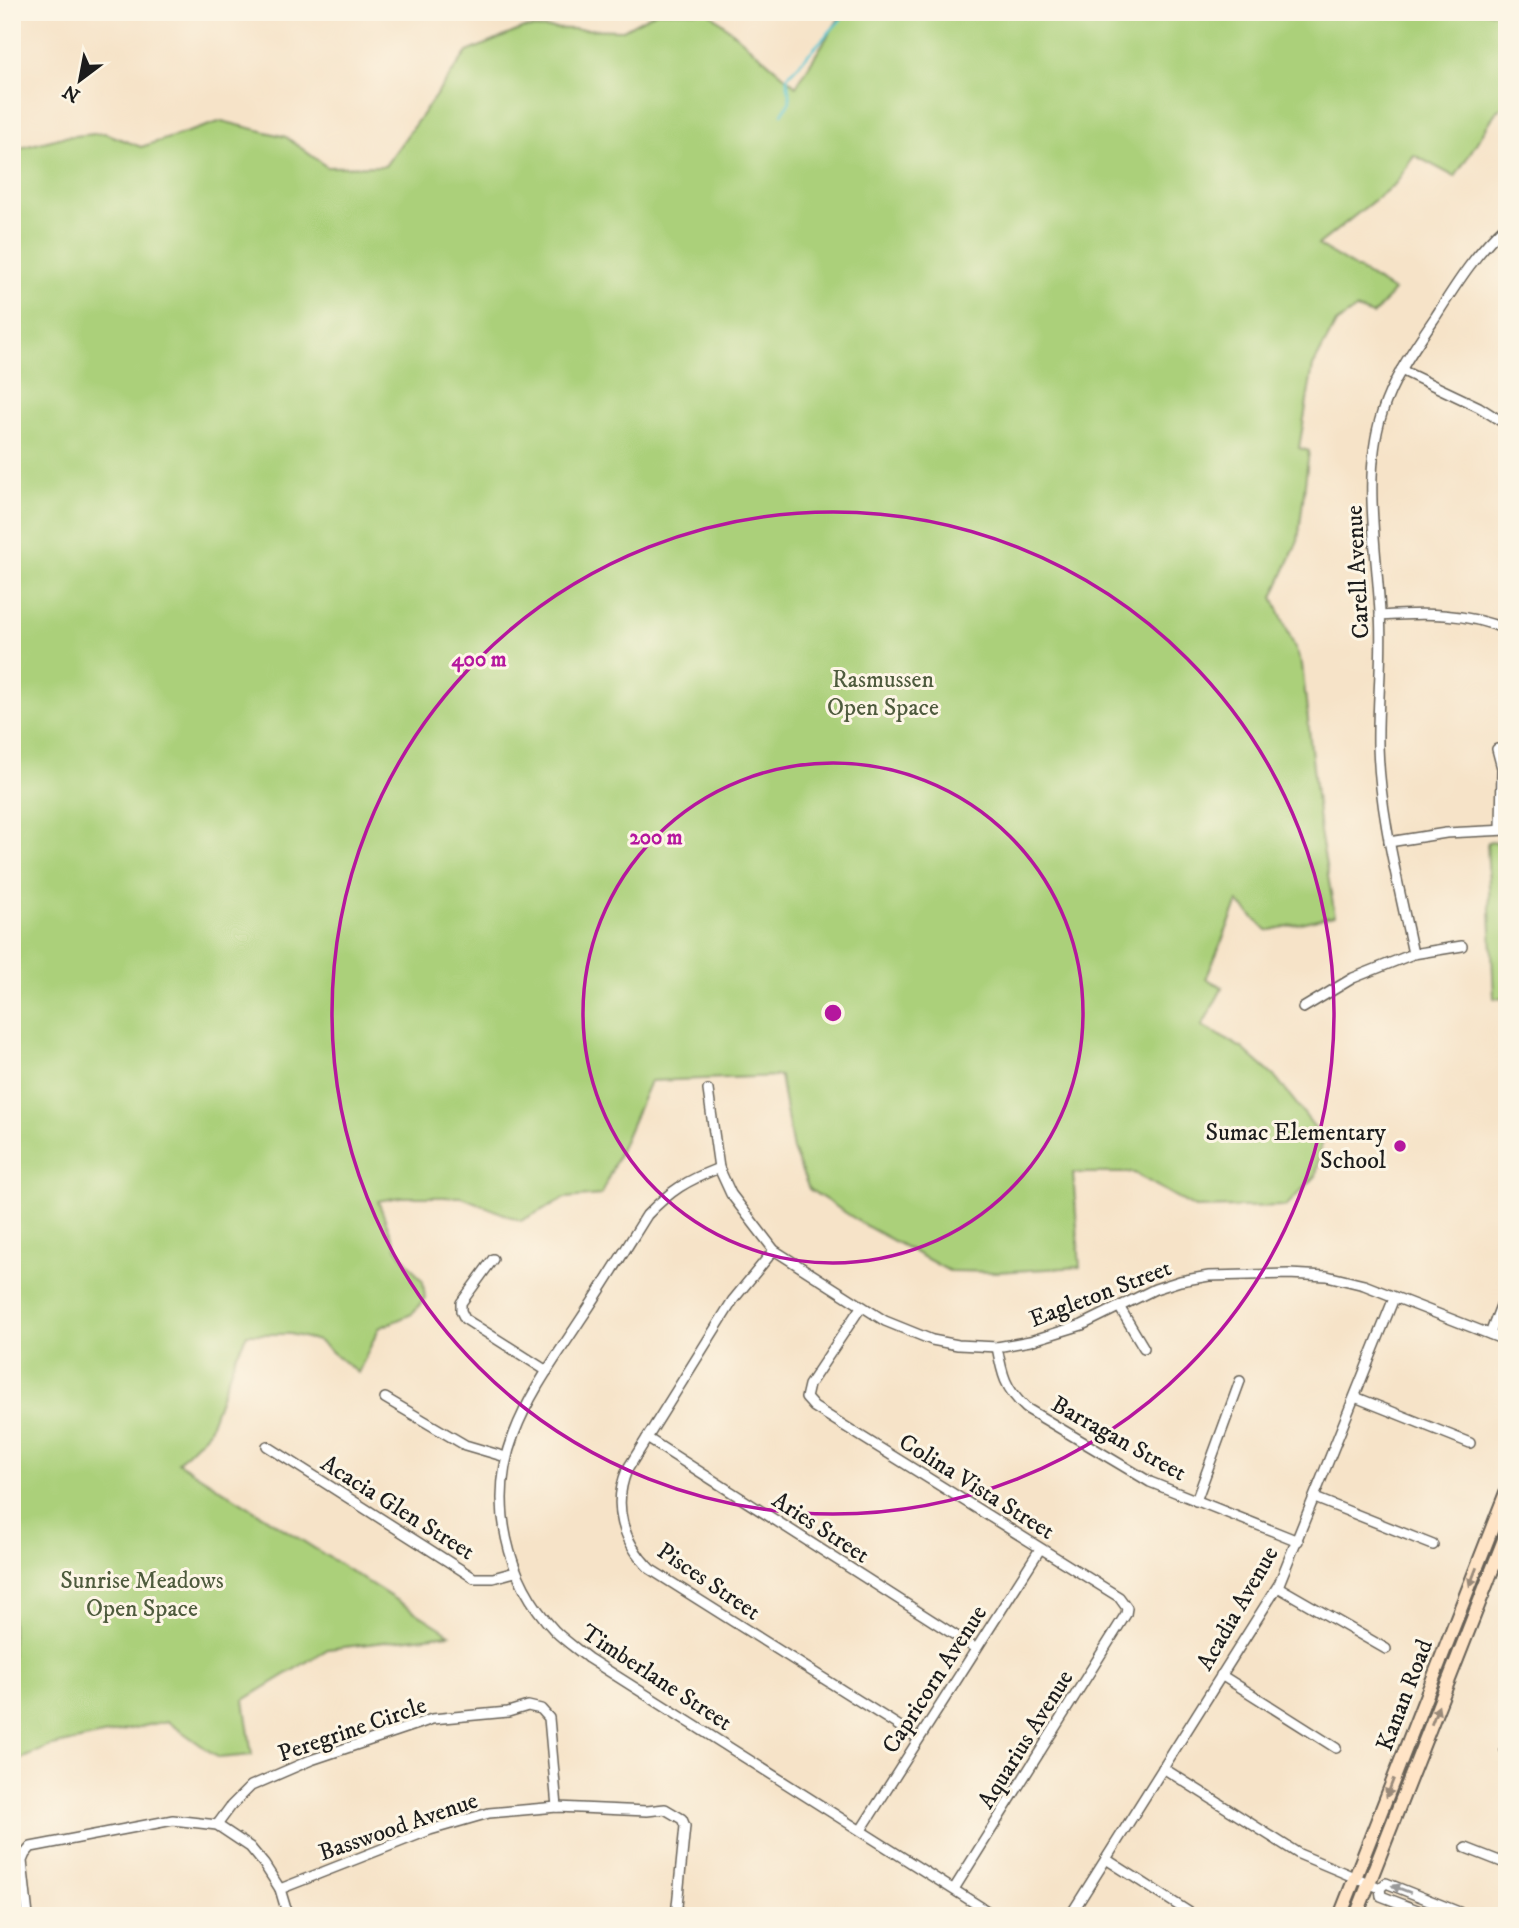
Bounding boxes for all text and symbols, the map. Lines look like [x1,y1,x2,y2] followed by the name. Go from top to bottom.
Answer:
[46,46,116,116] north arrow
[59,79,84,107] text: N
[1340,504,1376,640] street label: Carell Avenue
[452,647,507,673] text: 400 m
[827,665,939,723] park label: Rasmussen Open Space
[629,825,683,851] text: 200 m
[821,1001,845,1025] centre of rings
[1206,1118,1387,1176] place label: Sumac Elementary School
[1392,1138,1408,1154] marker: Sumac Elementary School
[1025,1253,1176,1335] street label: Eagleton Street
[1046,1389,1192,1488] street label: Barragan Street
[893,1427,1060,1547] street label: Colina Vista Street
[315,1449,480,1567] street label: Acacia Glen Street
[766,1485,875,1571] street label: Aries Street
[651,1536,766,1628] street label: Pisces Street
[1190,1541,1286,1676] street label: Acadia Avenue
[60,1566,224,1624] park label: Sunrise Meadows Open Space
[1467,1566,1478,1587] one-way arrow
[876,1600,994,1759] street label: Capricorn Avenue
[575,1618,738,1738] street label: Timberlane Street
[1370,1635,1440,1755] street label: Kanan Road
[971,1665,1080,1814] street label: Aquarius Avenue
[274,1691,431,1769] street label: Peregrine Circle
[1429,1705,1440,1726] one-way arrow
[1384,1778,1395,1799] one-way arrow
[315,1786,482,1868] street label: Basswood Avenue
[1390,1884,1411,1895] one-way arrow

